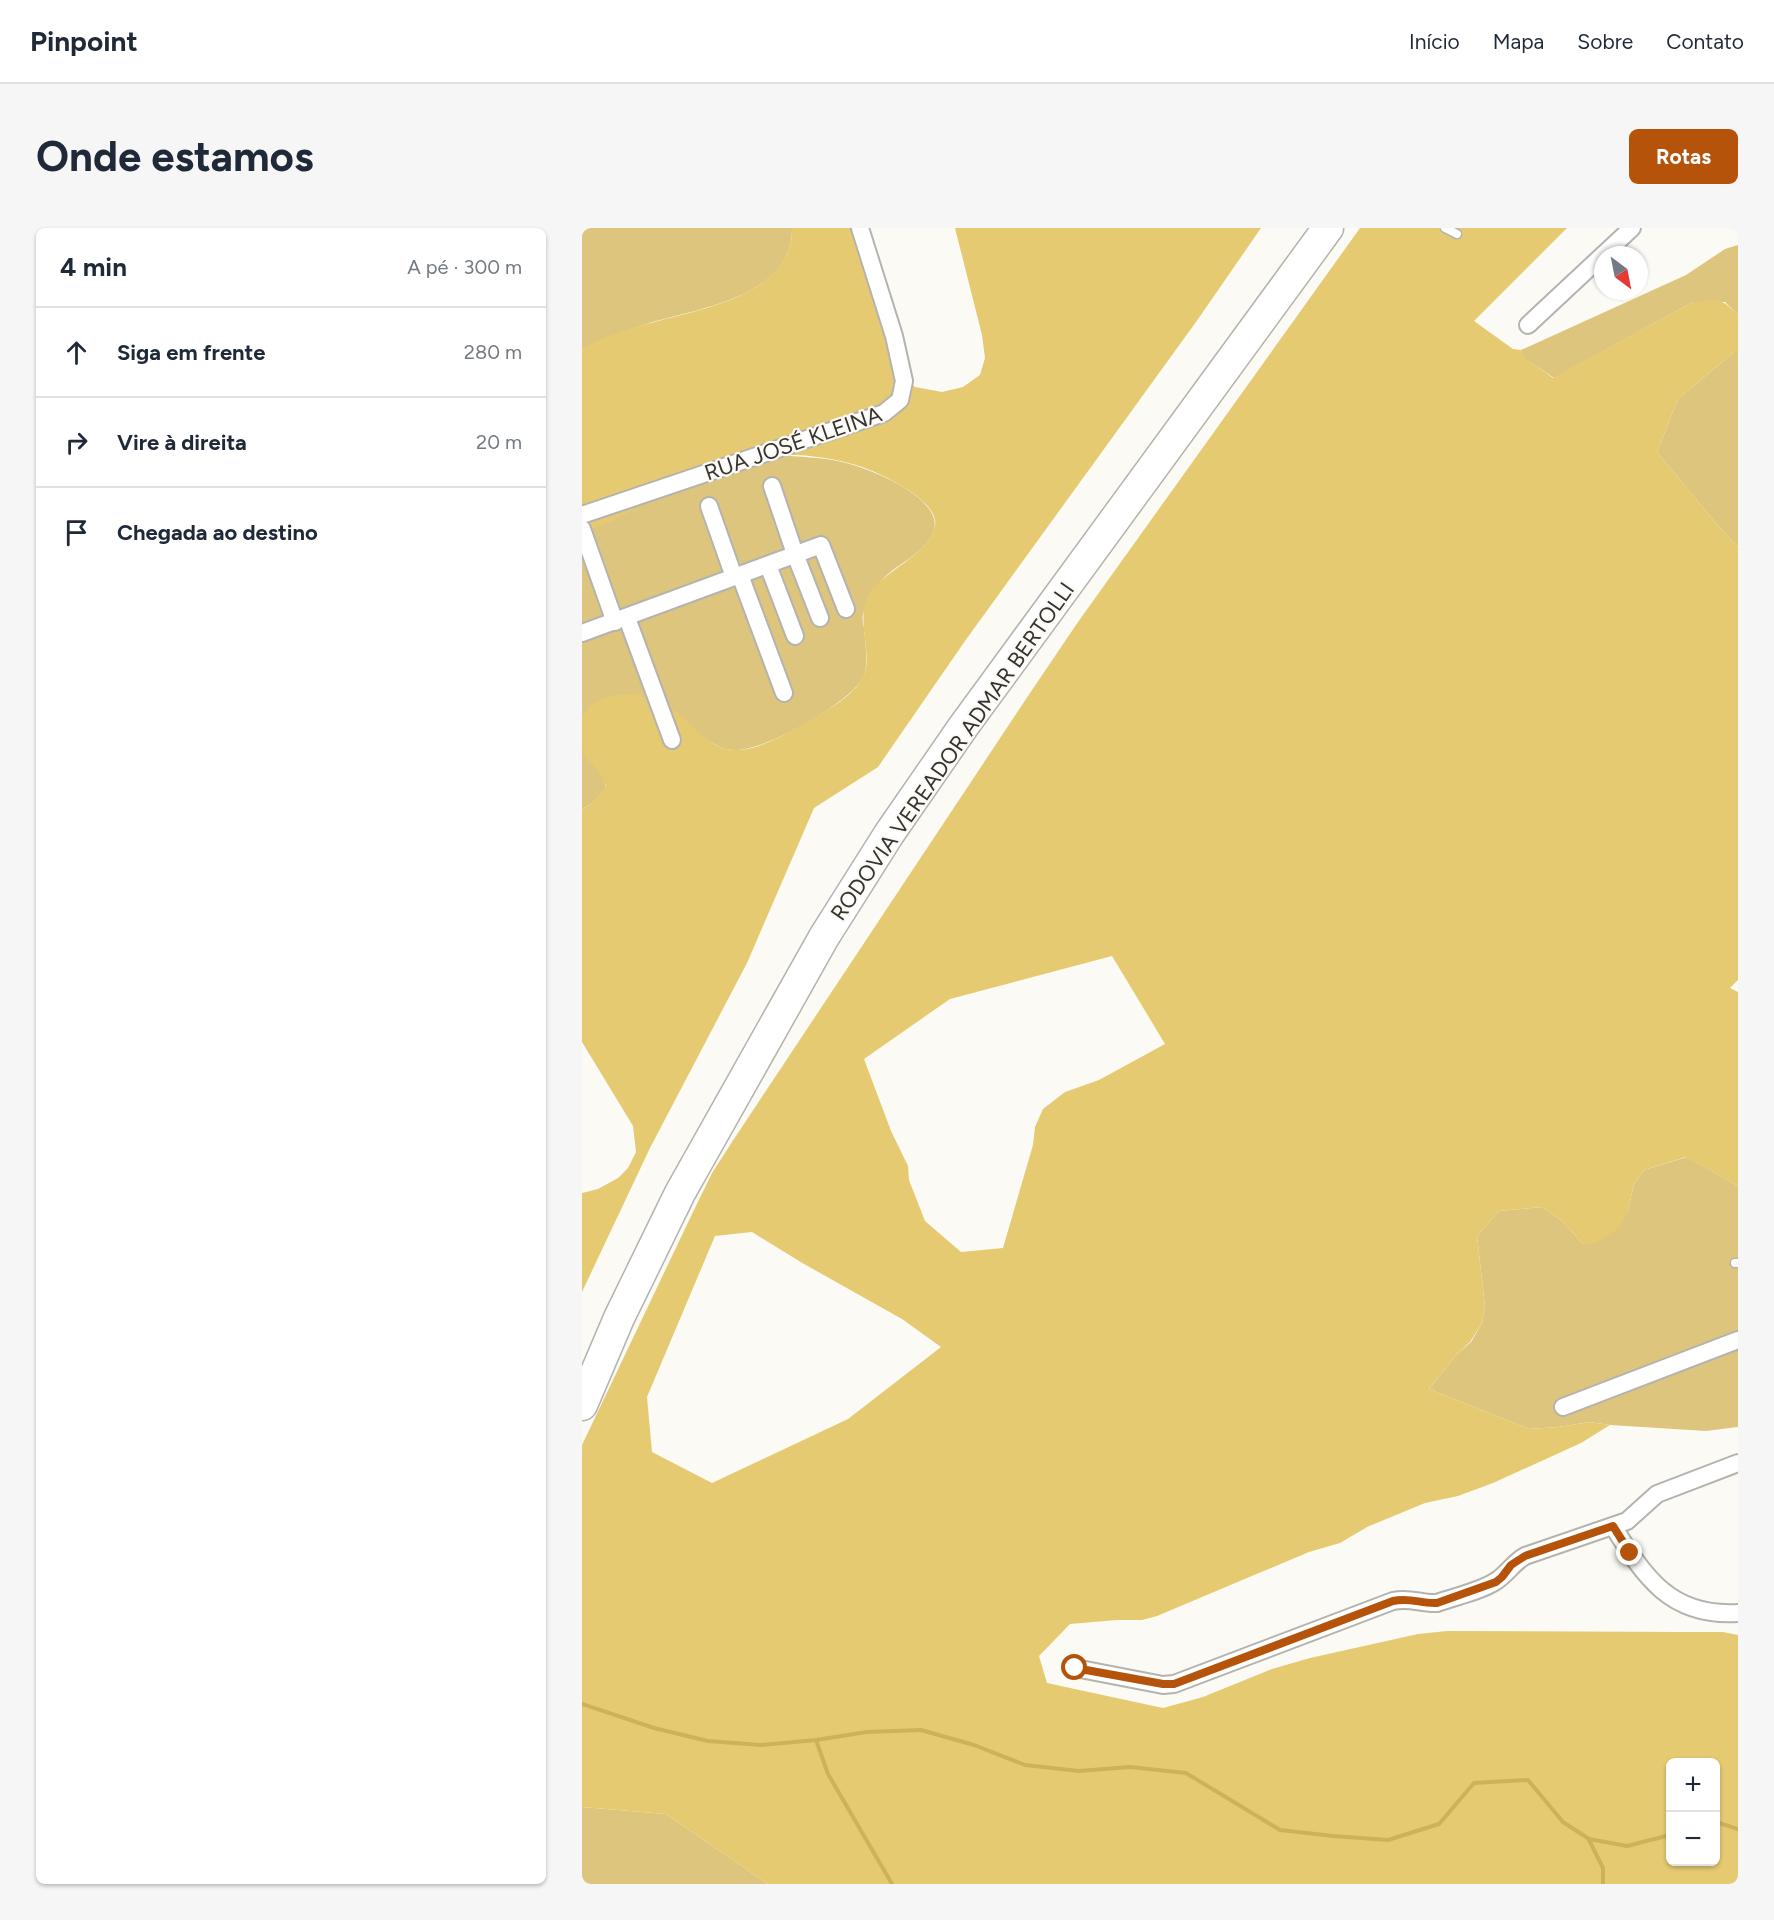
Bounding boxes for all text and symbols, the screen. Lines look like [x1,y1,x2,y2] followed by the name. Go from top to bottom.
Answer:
[30,24,138,58] text: Pinpoint
[1409,29,1460,54] text: Início
[1493,29,1544,54] text: Mapa
[1577,29,1633,54] text: Sobre
[1666,29,1744,54] text: Contato
[1629,129,1738,184] button: Rotas
[36,131,314,182] text: Onde estamos
[1594,246,1648,300] north arrow
[60,251,127,283] text: 4 min
[407,255,522,279] text: A pé · 300 m
[60,336,93,369] icon: ahead
[117,339,265,366] text: Siga em frente
[464,340,522,364] text: 280 m
[701,400,885,486] street label: RUA JOSÉ KLEINA
[60,426,93,459] icon: right
[117,429,247,456] text: Vire à direita
[476,430,522,454] text: 20 m
[60,516,93,549] icon: arrive
[117,519,318,546] text: Chegada ao destino
[825,577,1080,926] street label: RODOVIA VEREADOR ADMAR BERTOLLI
[1616,1539,1642,1565] route end
[1061,1654,1087,1680] route start
[1666,1758,1720,1866] map controls
[1666,1758,1720,1812] button: +
[1666,1812,1720,1866] button: −

